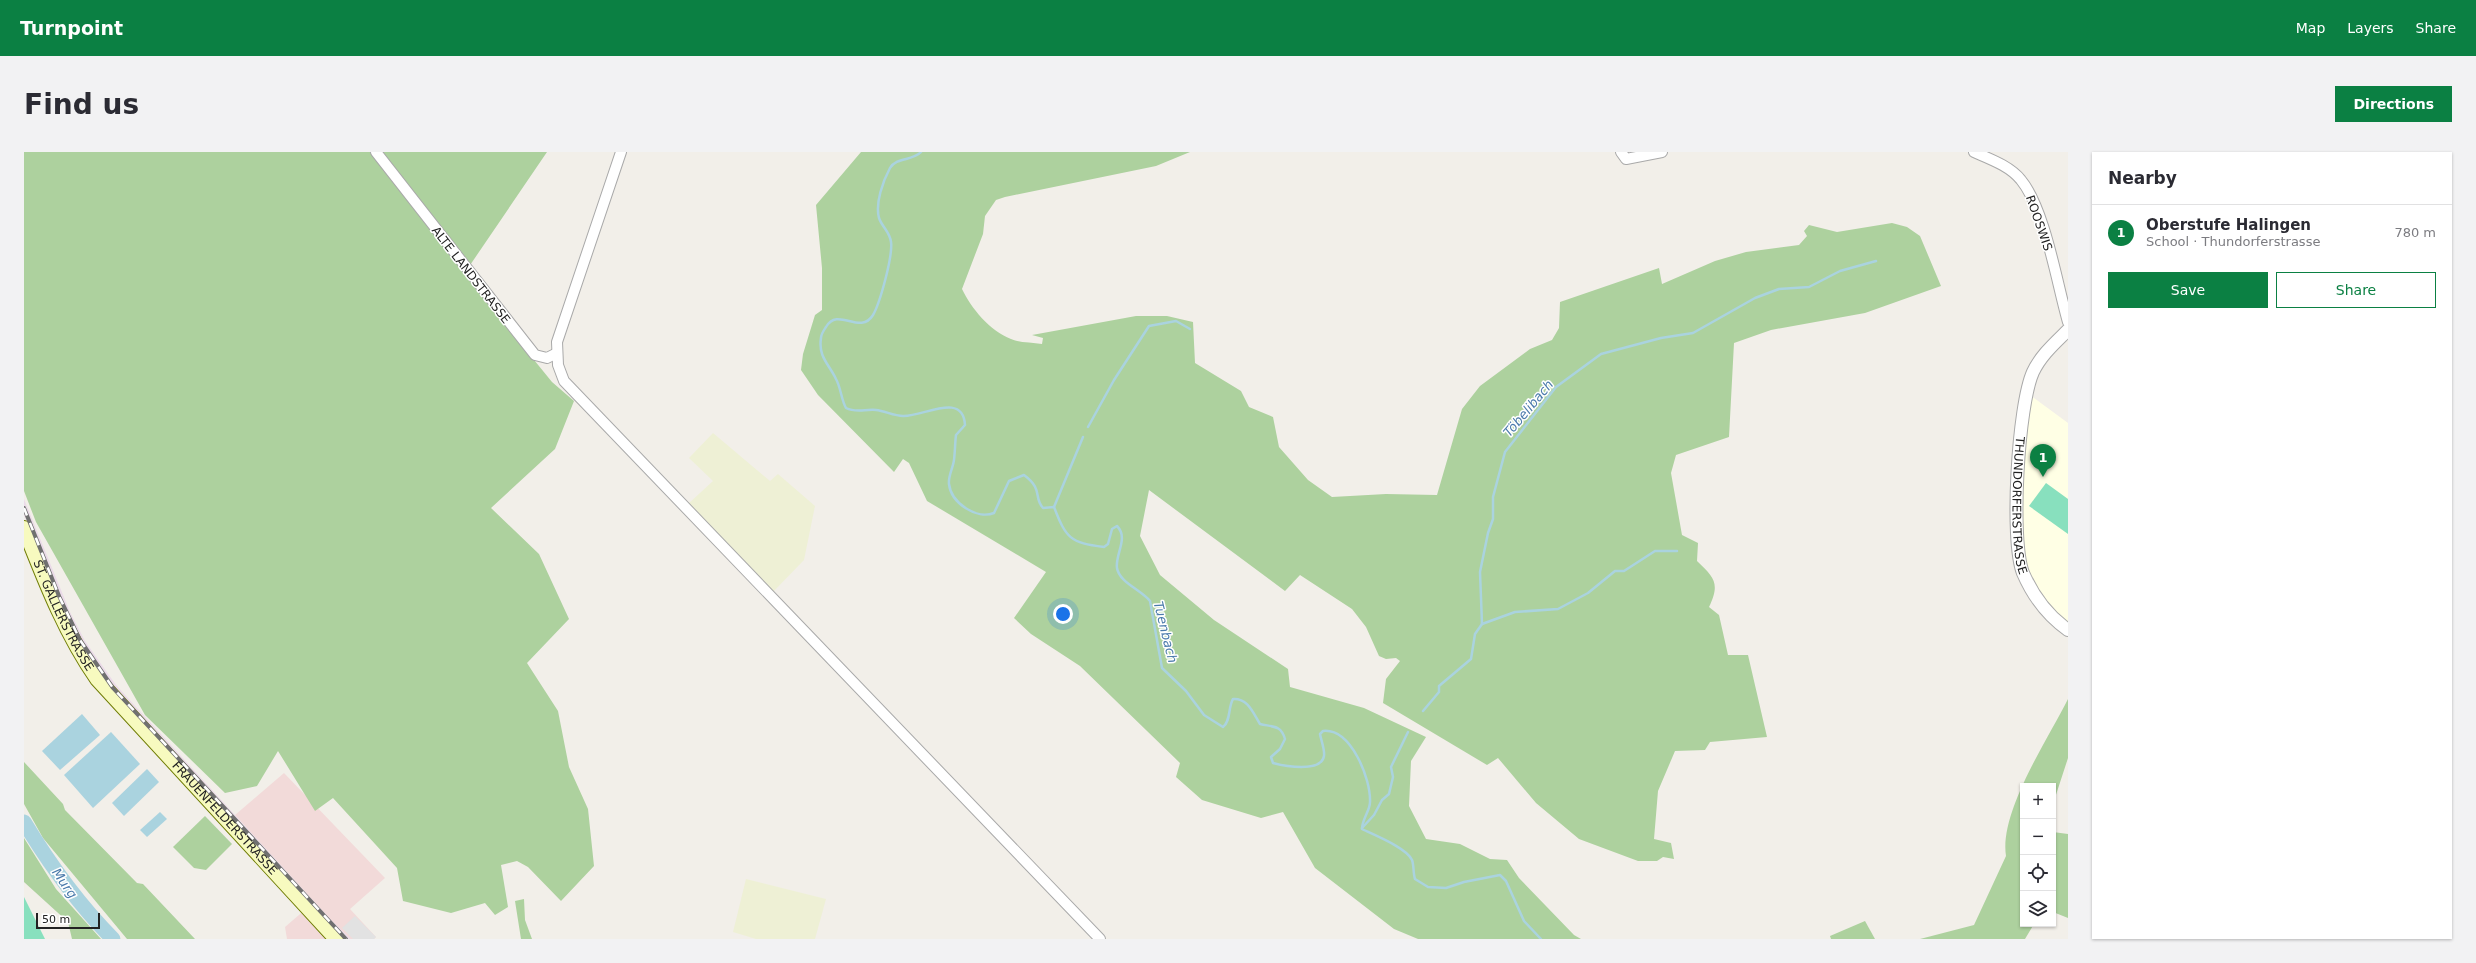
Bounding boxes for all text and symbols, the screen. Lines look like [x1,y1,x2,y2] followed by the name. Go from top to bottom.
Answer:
[20,17,123,39] text: Turnpoint
[2296,20,2325,36] text: Map
[2347,20,2394,36] text: Layers
[2416,20,2456,36] text: Share
[2335,86,2452,122] button: Directions
[24,88,139,121] text: Find us
[2108,168,2177,188] text: Nearby
[2023,193,2055,253] street label: ROOSWIS
[2146,216,2311,234] text: Oberstufe Halingen
[429,224,513,326] street label: ALTE LANDSTRASSE
[2116,225,2126,240] text: 1
[2394,225,2436,240] text: 780 m
[2146,234,2320,249] text: School · Thundorferstrasse
[2108,272,2268,308] button: Save
[2276,272,2436,308] button: Share
[1500,377,1556,440] water label: Töbelibach
[2009,435,2030,576] street label: THUNDORFERSTRASSE
[2030,444,2056,477] pin: 1
[30,558,97,674] street label: ST. GALLERSTRASSE
[1151,600,1180,664] water label: Tuenbach
[1053,604,1073,624] your location
[169,759,280,878] street label: FRAUENFELDERSTRASSE
[2020,783,2056,927] map controls
[2020,783,2056,819] button: +
[2020,819,2056,855] button: −
[2020,855,2056,891] button: locate
[49,865,80,901] water label: Murg
[2020,891,2056,927] button: layers
[36,911,100,930] scale bar
[42,913,70,926] text: 50 m

